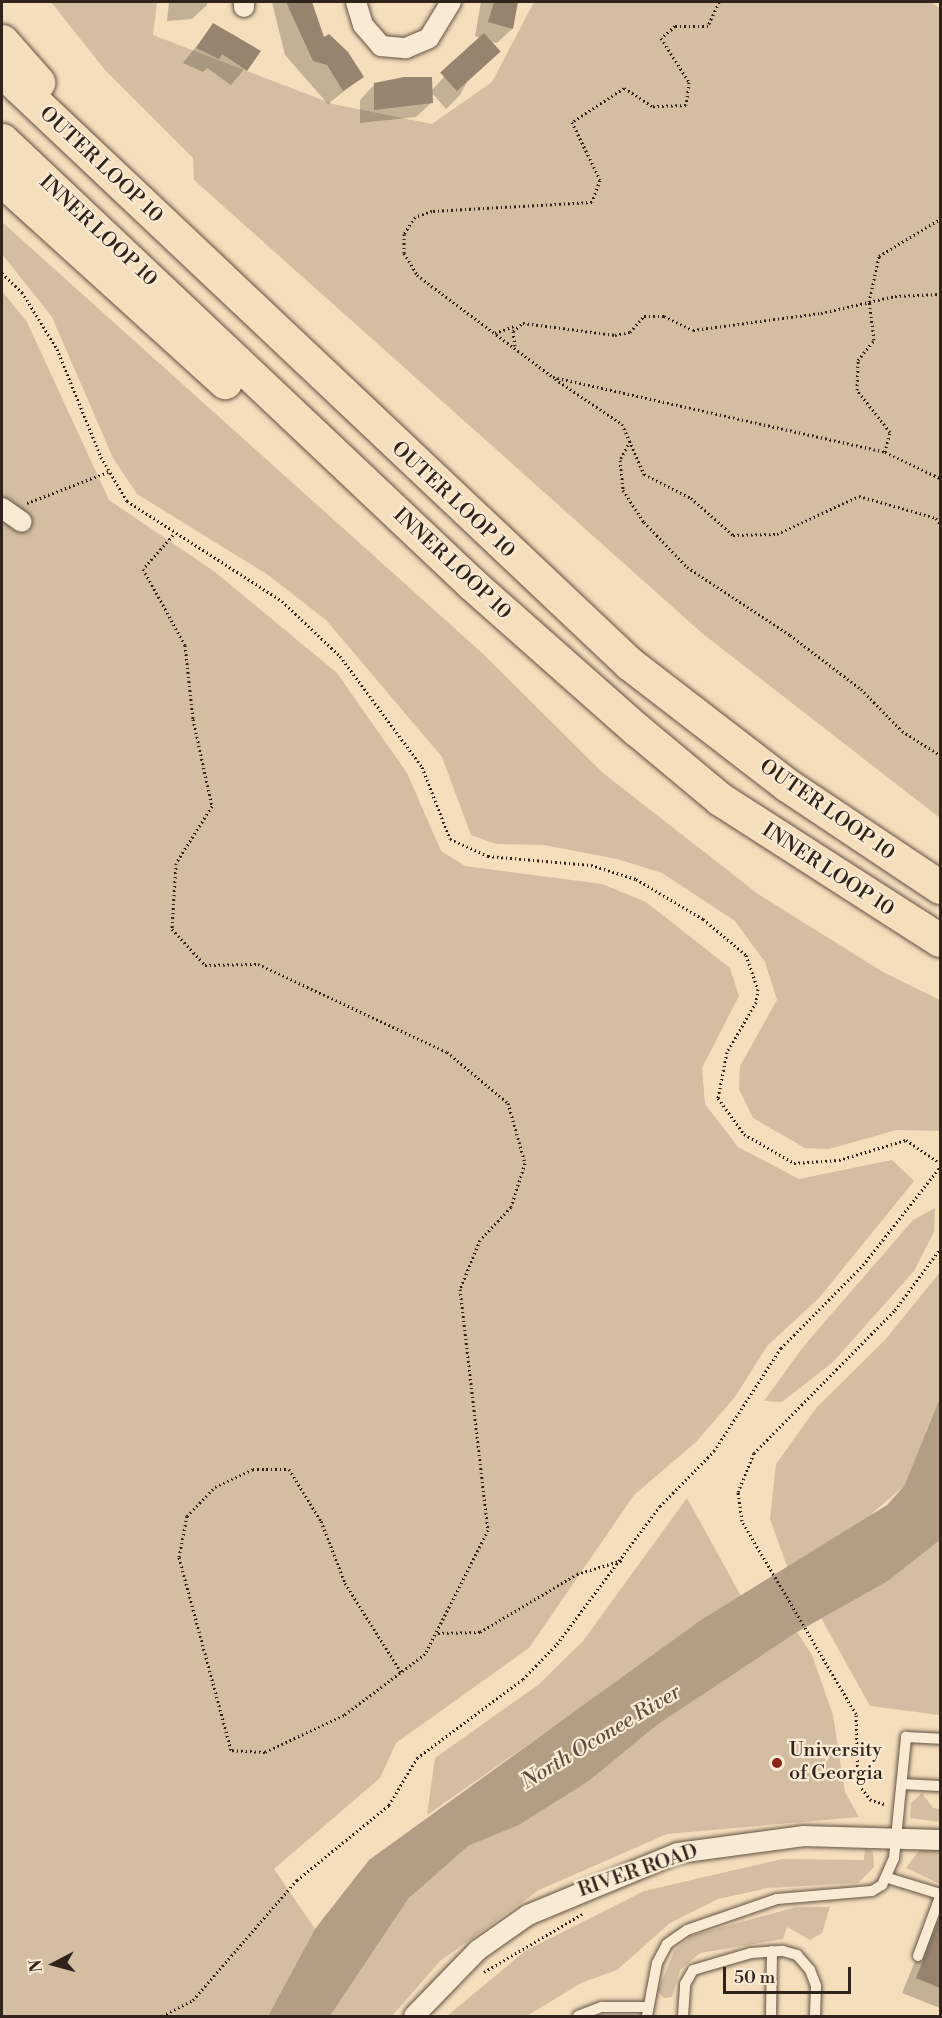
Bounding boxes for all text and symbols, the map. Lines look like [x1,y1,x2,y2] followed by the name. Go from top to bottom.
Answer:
[34,102,168,228] street label: OUTER LOOP 10
[34,170,162,292] street label: INNER LOOP 10
[386,437,520,563] street label: OUTER LOOP 10
[388,503,516,625] street label: INNER LOOP 10
[755,754,899,866] street label: OUTER LOOP 10
[758,818,898,922] street label: INNER LOOP 10
[517,1679,685,1795] water label: North Oconee River
[789,1739,883,1786] place label: University of Georgia
[770,1756,784,1770] marker: University of Georgia
[575,1839,701,1903] street label: RIVER ROAD
[24,1934,84,1994] north arrow
[726,1955,854,1993] scale bar
[25,1959,47,1973] text: N
[734,1966,775,1989] text: 50 m

